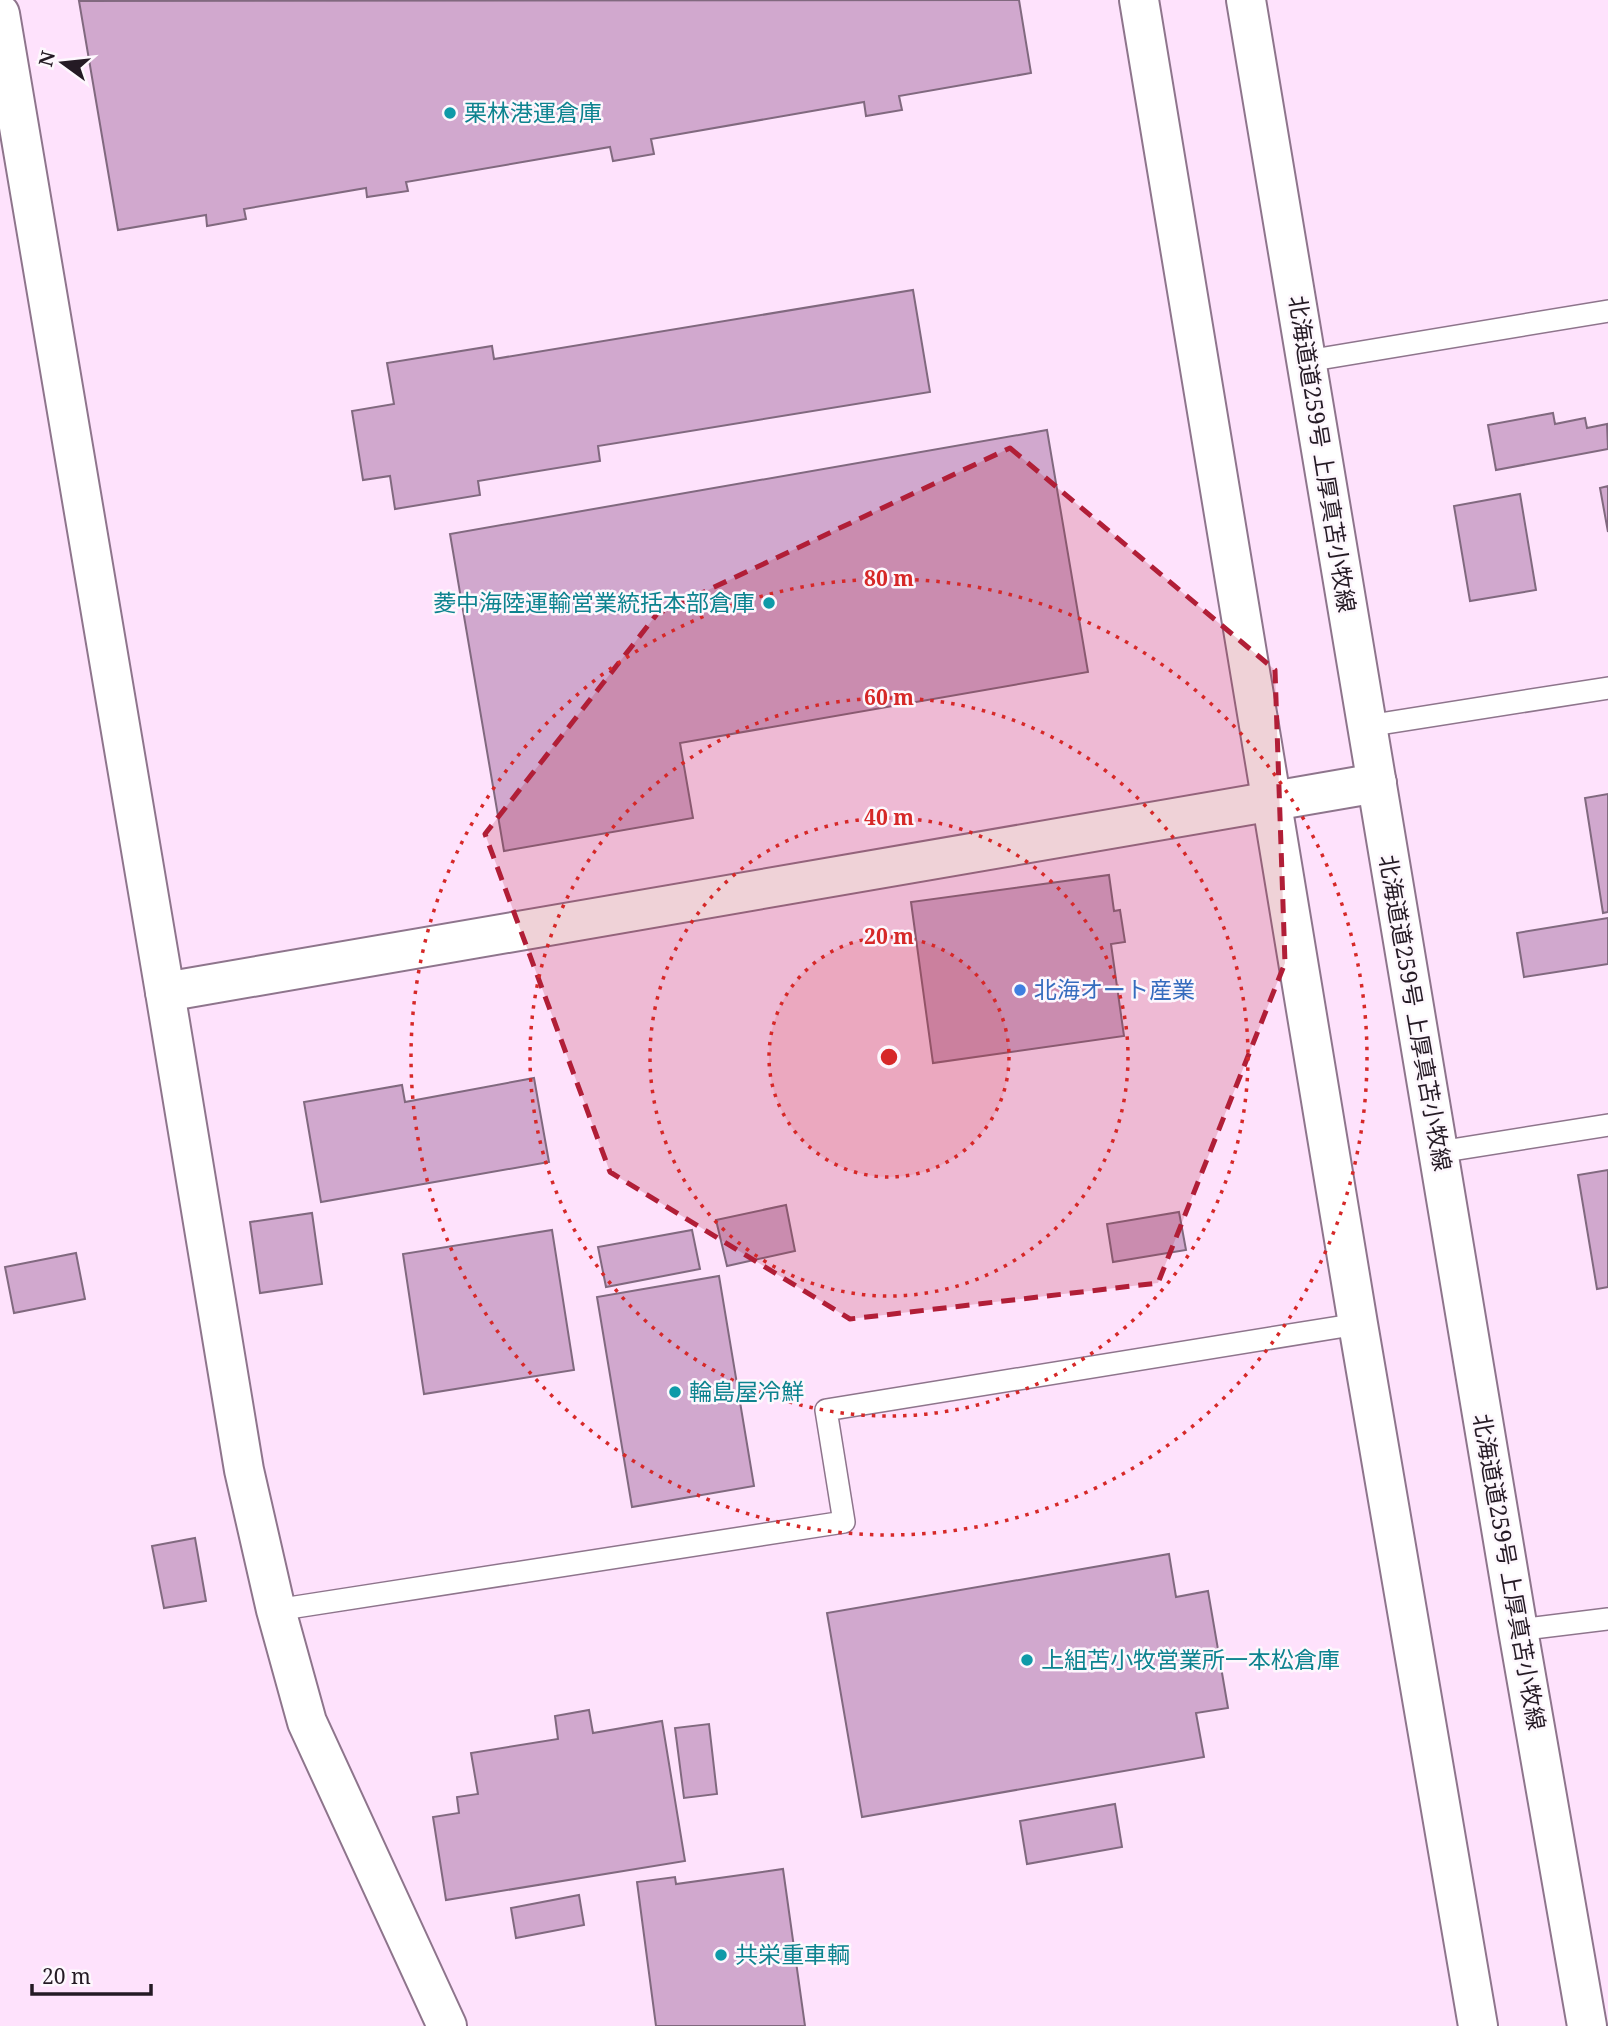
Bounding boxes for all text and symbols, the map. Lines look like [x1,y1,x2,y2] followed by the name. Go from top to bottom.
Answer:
[28,28,98,98] north arrow
[32,48,61,69] text: N
[464,96,602,128] place label: 栗林港運倉庫
[442,105,458,121] marker: 栗林港運倉庫
[1282,293,1364,615] street label: 北海道道259号 上厚真苫小牧線
[864,564,914,592] text: 80 m
[433,586,755,618] place label: 菱中海陸運輸営業統括本部倉庫
[761,595,777,611] marker: 菱中海陸運輸営業統括本部倉庫
[864,683,914,711] text: 60 m
[864,803,914,831] text: 40 m
[1372,852,1460,1173] street label: 北海道道259号 上厚真苫小牧線
[864,922,914,950] text: 20 m
[1034,973,1195,1005] place label: 北海オート産業
[1012,982,1028,998] marker: 北海オート産業
[877,1045,901,1069] centre of rings
[689,1375,804,1407] place label: 輪島屋冷鮮
[667,1384,683,1400] marker: 輪島屋冷鮮
[1466,1411,1554,1732] street label: 北海道道259号 上厚真苫小牧線
[1041,1643,1340,1675] place label: 上組苫小牧営業所一本松倉庫
[1019,1652,1035,1668] marker: 上組苫小牧営業所一本松倉庫
[735,1938,850,1970] place label: 共栄重車輌
[713,1947,729,1963] marker: 共栄重車輌
[32,1952,150,1996] scale bar
[42,1962,91,1990] text: 20 m

